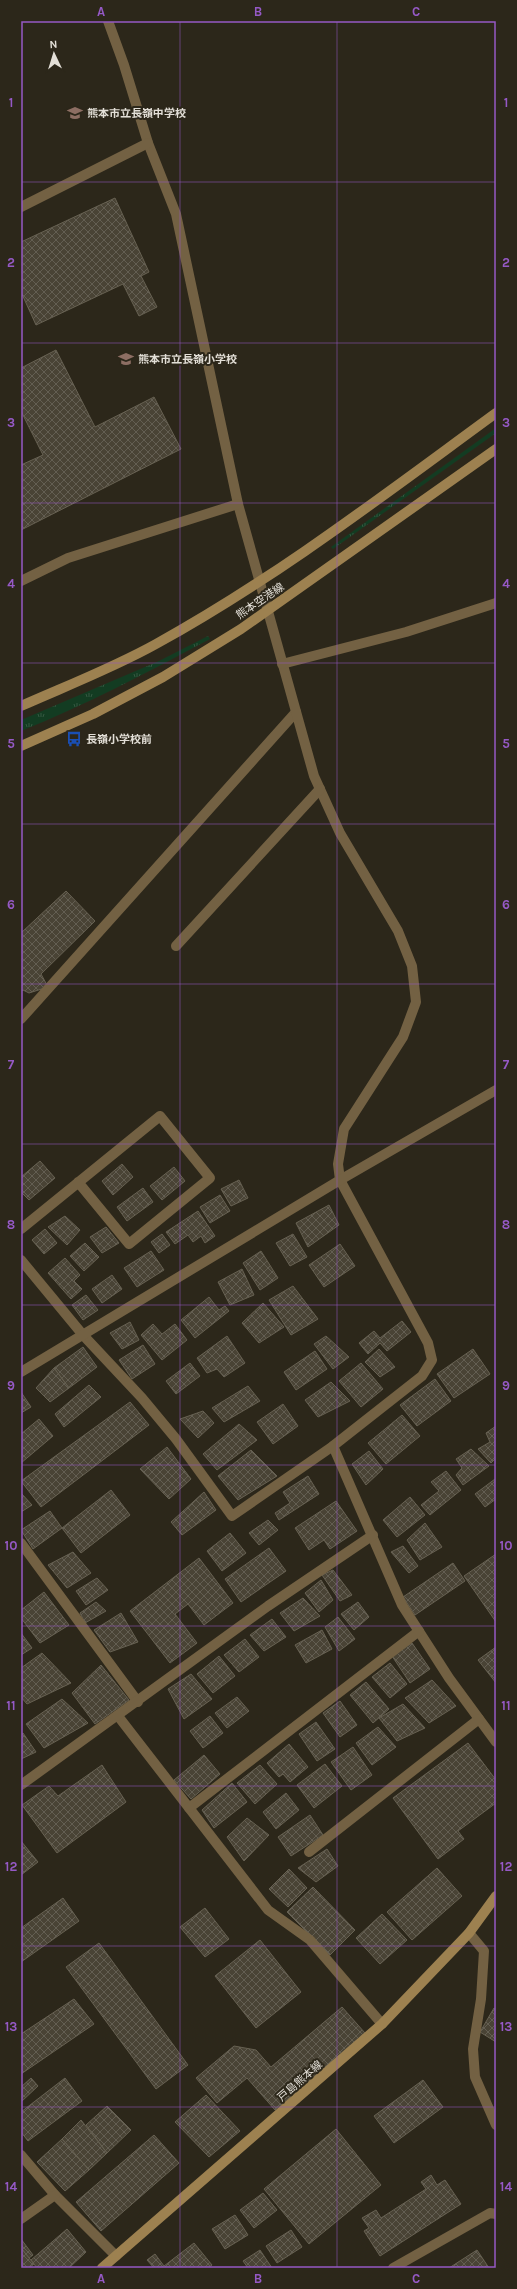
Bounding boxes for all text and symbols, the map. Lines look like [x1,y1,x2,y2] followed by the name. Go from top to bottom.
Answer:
[97,4,105,19] text: A
[254,4,262,19] text: B
[412,4,420,19] text: C
[34,34,74,74] north arrow
[49,38,58,51] text: N
[9,95,13,110] text: 1
[504,95,508,110] text: 1
[66,104,84,122] school or university icon: 熊本市立長嶺中学校
[87,107,186,120] place label: 熊本市立長嶺中学校
[7,255,15,270] text: 2
[502,255,510,270] text: 2
[117,350,135,368] school or university icon: 熊本市立長嶺小学校
[138,353,237,366] place label: 熊本市立長嶺小学校
[7,415,15,430] text: 3
[502,415,510,430] text: 3
[7,576,15,591] text: 4
[502,576,510,591] text: 4
[234,580,286,622] street label: 熊本空港線
[65,730,83,748] bus stop icon: 長嶺小学校前
[86,733,152,746] place label: 長嶺小学校前
[7,736,15,751] text: 5
[502,736,510,751] text: 5
[7,897,15,912] text: 6
[502,897,510,912] text: 6
[8,1057,15,1072] text: 7
[503,1057,510,1072] text: 7
[7,1217,15,1232] text: 8
[502,1217,510,1232] text: 8
[7,1378,15,1393] text: 9
[502,1378,510,1393] text: 9
[5,1538,17,1553] text: 10
[500,1538,512,1553] text: 10
[6,1698,16,1713] text: 11
[501,1698,511,1713] text: 11
[5,1859,17,1874] text: 12
[500,1859,512,1874] text: 12
[5,2019,17,2034] text: 13
[500,2019,512,2034] text: 13
[275,2058,325,2104] street label: 戸島熊本線
[5,2179,17,2194] text: 14
[500,2179,512,2194] text: 14
[97,2271,105,2286] text: A
[254,2271,262,2286] text: B
[412,2271,420,2286] text: C

